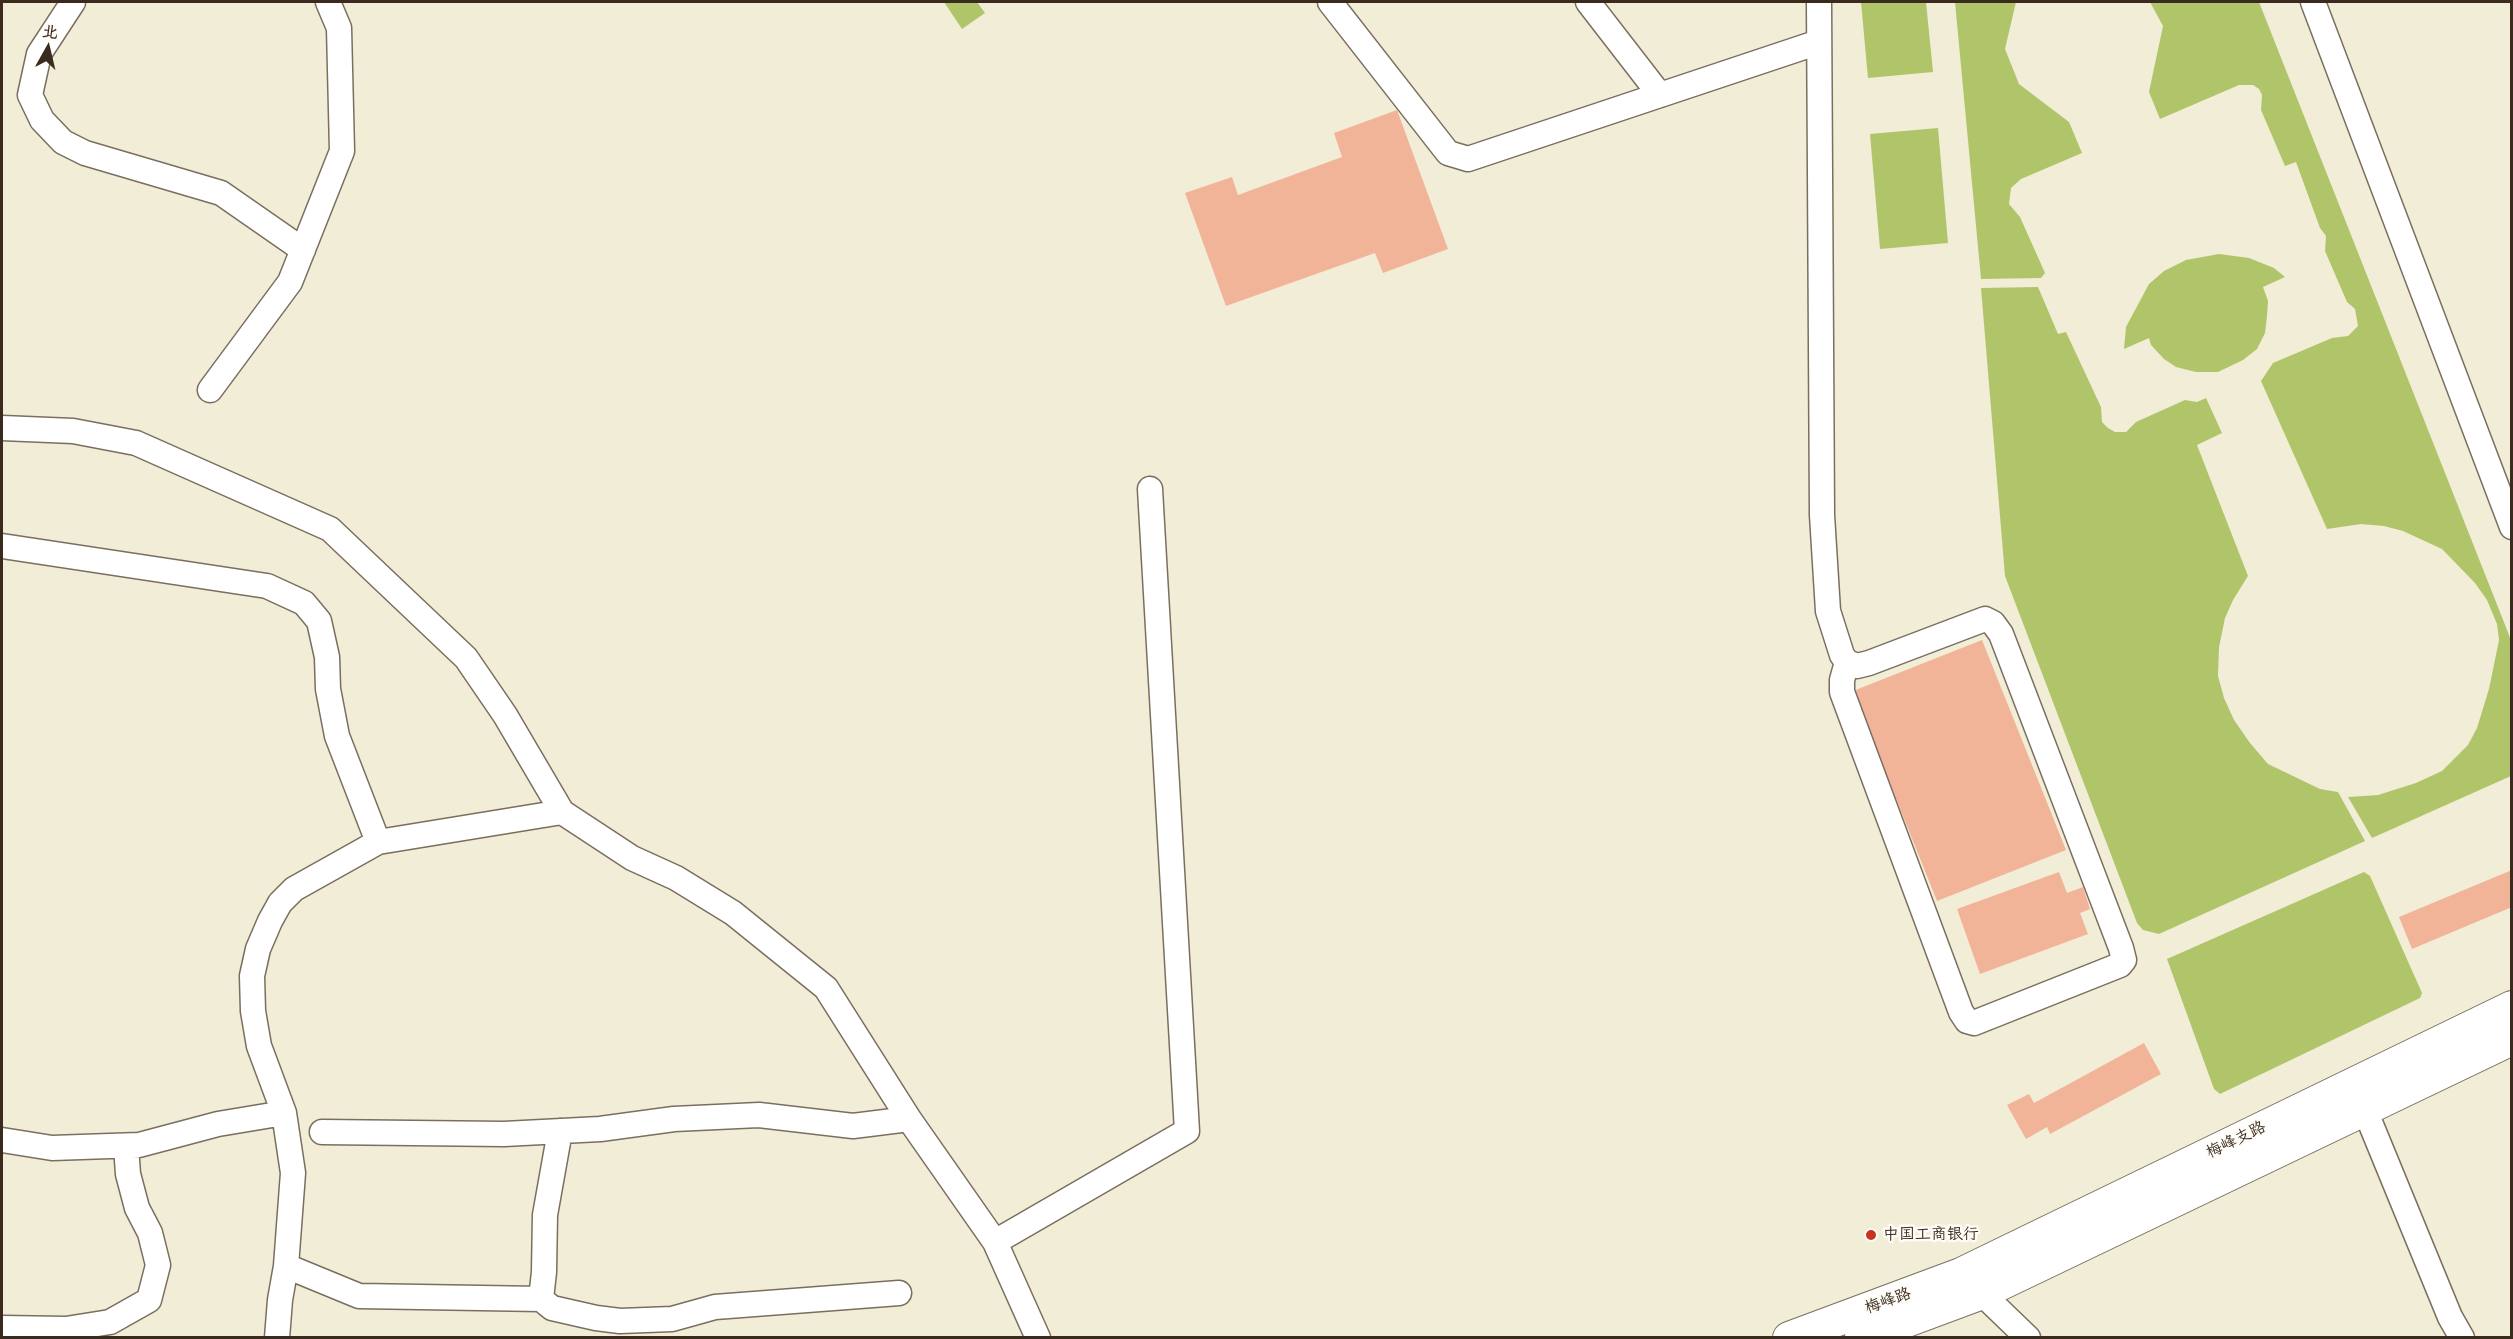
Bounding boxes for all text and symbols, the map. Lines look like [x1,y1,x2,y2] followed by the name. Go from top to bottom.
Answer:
[41,17,60,43] text: 北
[18,18,78,78] north arrow
[2203,1117,2269,1163] street label: 梅峰支路
[1883,1225,1979,1245] place label: 中国工商银行
[1864,1228,1878,1242] marker: 中国工商银行
[1862,1284,1914,1318] street label: 梅峰路

